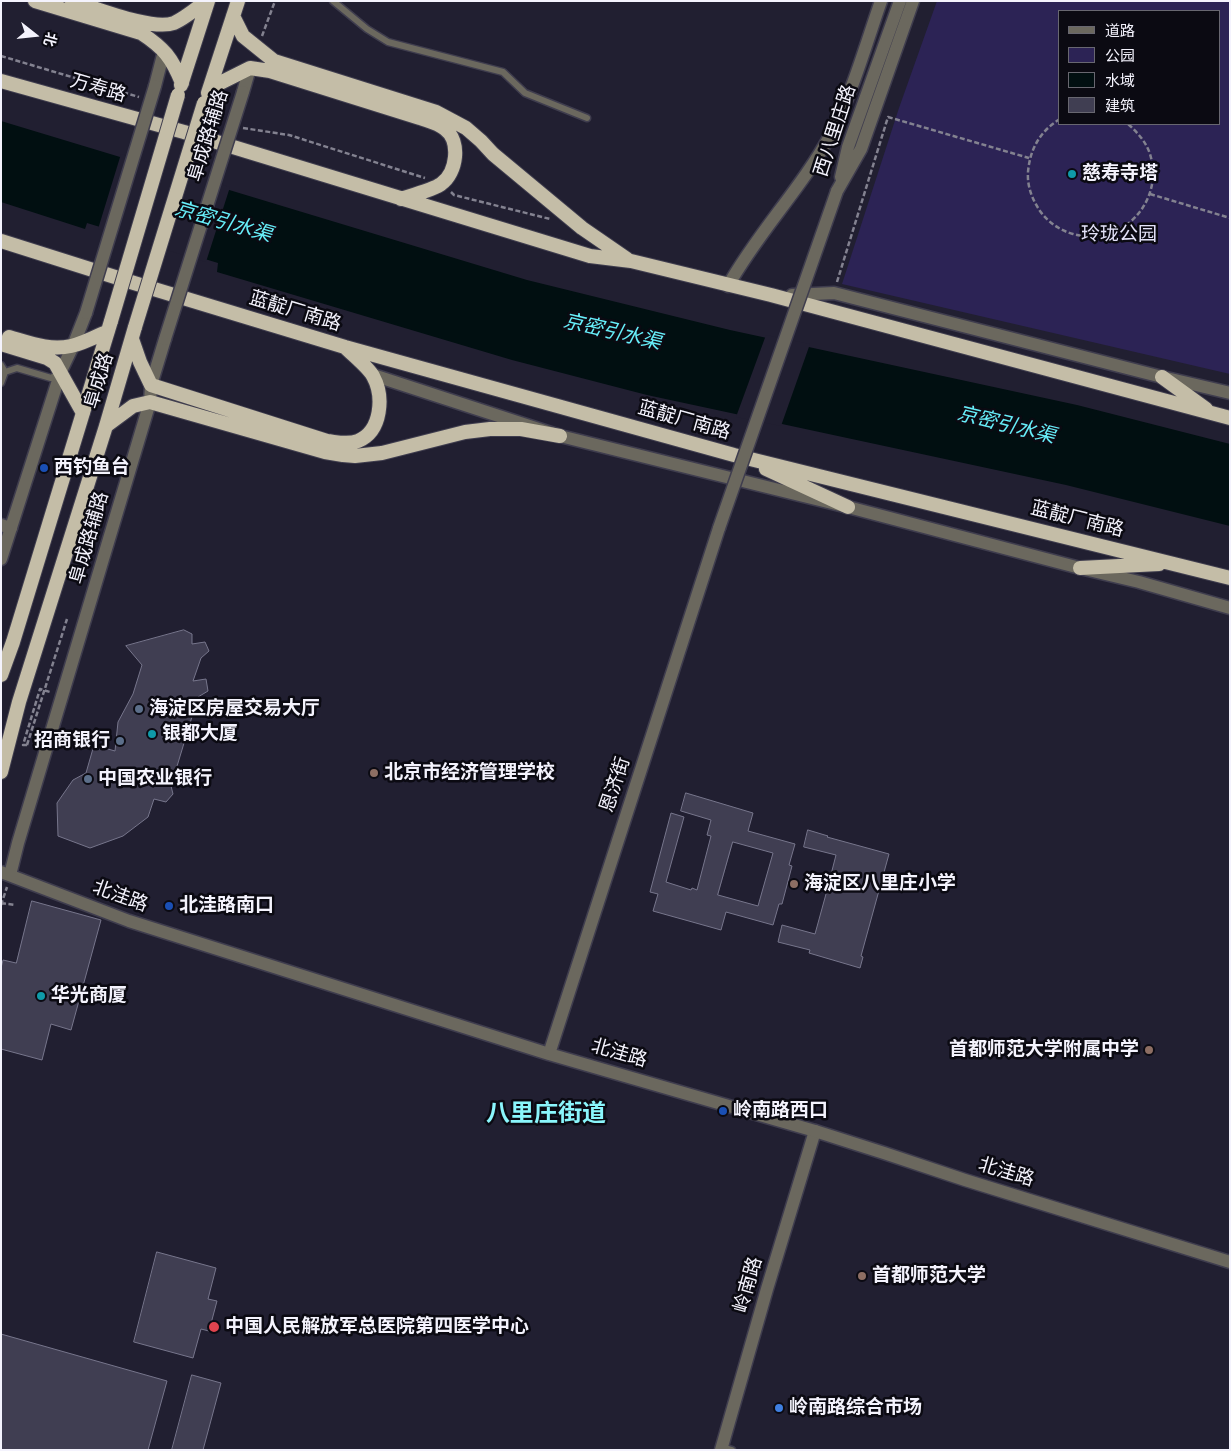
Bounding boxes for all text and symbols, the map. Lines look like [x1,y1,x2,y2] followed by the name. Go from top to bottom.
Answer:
[10,10,60,60] north arrow
[1058,10,1221,125] legend
[1105,22,1135,41] text: 道路
[40,30,60,48] text: 北
[1105,47,1135,66] text: 公园
[67,70,129,108] street label: 万寿路
[1105,72,1135,91] text: 水域
[810,82,862,180] street label: 西八里庄路
[184,87,234,185] street label: 阜成路辅路
[1105,97,1135,116] text: 建筑
[1082,163,1158,185] place label: 慈寿寺塔
[1066,168,1078,180] marker: 慈寿寺塔
[172,198,274,248] water label: 京密引水渠
[1081,224,1157,246] park label: 玲珑公园
[246,287,344,337] street label: 蓝靛厂南路
[561,310,663,356] water label: 京密引水渠
[81,350,119,412] street label: 阜成路
[635,397,733,445] street label: 蓝靛厂南路
[955,402,1057,450] water label: 京密引水渠
[54,457,130,479] place label: 西钓鱼台
[38,462,50,474] marker: 西钓鱼台
[66,489,114,587] street label: 阜成路辅路
[1028,497,1126,543] street label: 蓝靛厂南路
[149,698,320,720] place label: 海淀区房屋交易大厅
[133,703,145,715] marker: 海淀区房屋交易大厅
[162,723,238,745] place label: 银都大厦
[146,728,158,740] marker: 银都大厦
[34,730,110,752] place label: 招商银行
[114,735,126,747] marker: 招商银行
[596,754,636,816] street label: 恩济街
[384,762,555,784] place label: 北京市经济管理学校
[368,767,380,779] marker: 北京市经济管理学校
[98,768,212,790] place label: 中国农业银行
[82,773,94,785] marker: 中国农业银行
[804,873,956,895] place label: 海淀区八里庄小学
[89,877,151,917] street label: 北洼路
[788,878,800,890] marker: 海淀区八里庄小学
[179,895,274,917] place label: 北洼路南口
[163,900,175,912] marker: 北洼路南口
[51,985,127,1007] place label: 华光商厦
[35,990,47,1002] marker: 华光商厦
[588,1035,650,1073] street label: 北洼路
[949,1039,1139,1061] place label: 首都师范大学附属中学
[1143,1044,1155,1056] marker: 首都师范大学附属中学
[733,1100,828,1122] place label: 岭南路西口
[486,1101,606,1129] district label: 八里庄街道
[717,1105,729,1117] marker: 岭南路西口
[975,1154,1037,1192] street label: 北洼路
[730,1254,768,1316] street label: 岭南路
[872,1265,986,1287] place label: 首都师范大学
[856,1270,868,1282] marker: 首都师范大学
[225,1316,529,1338] place label: 中国人民解放军总医院第四医学中心
[207,1320,221,1334] marker: 中国人民解放军总医院第四医学中心
[789,1397,922,1419] place label: 岭南路综合市场
[773,1402,785,1414] marker: 岭南路综合市场

